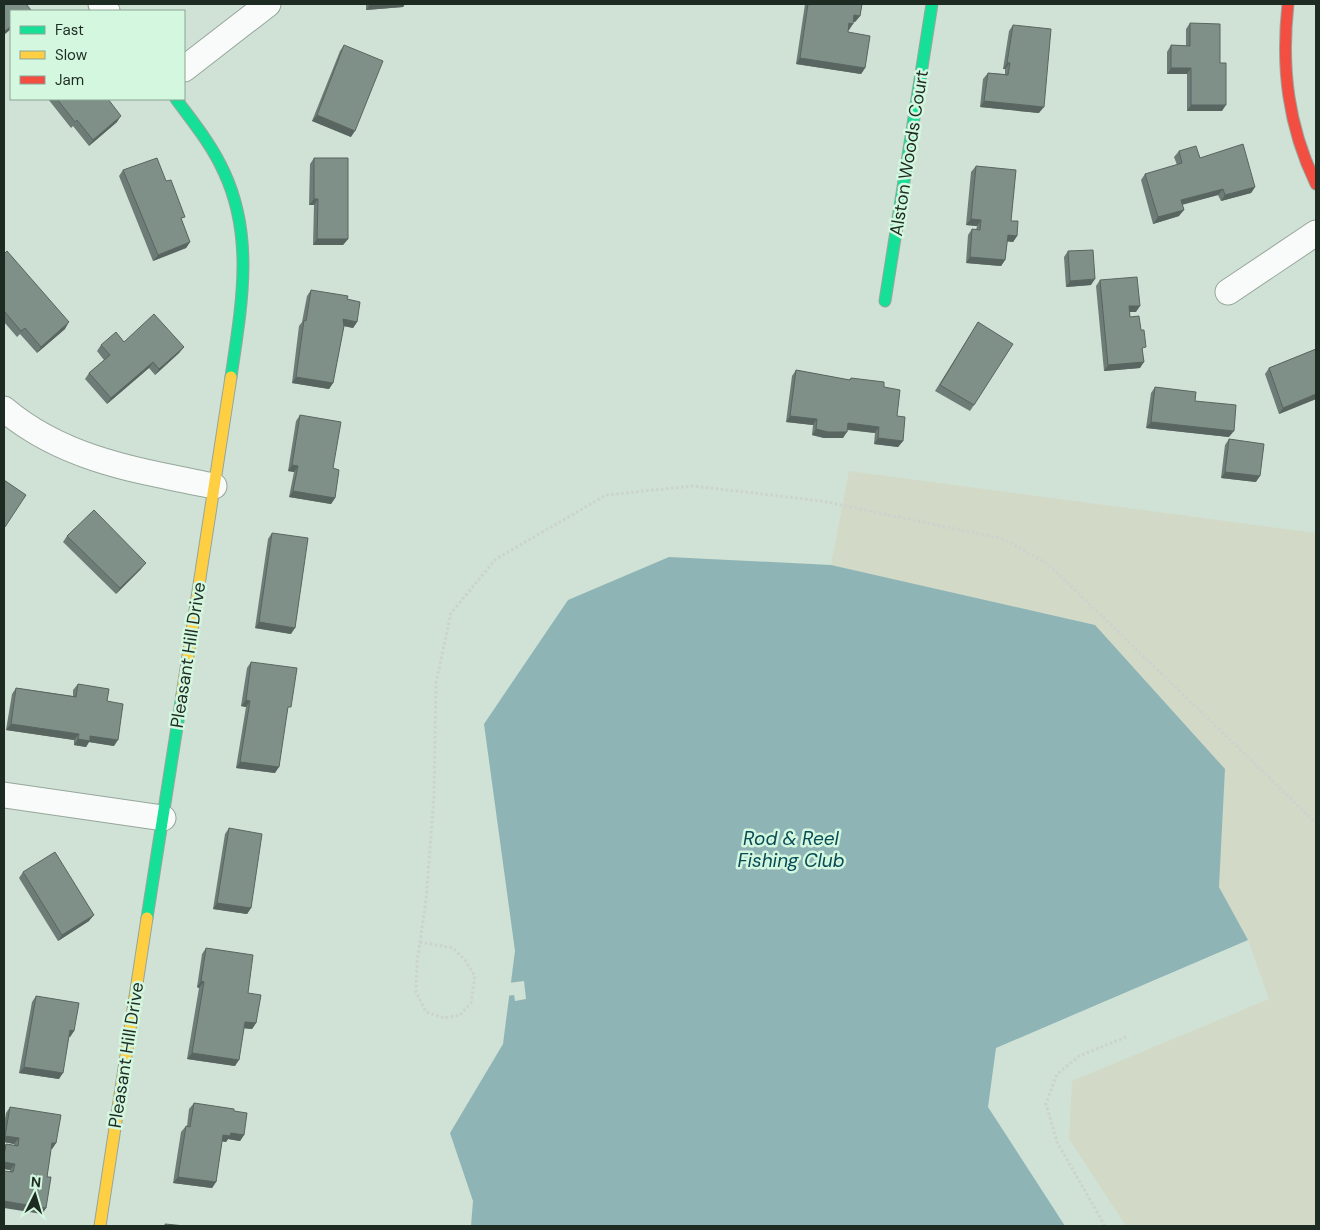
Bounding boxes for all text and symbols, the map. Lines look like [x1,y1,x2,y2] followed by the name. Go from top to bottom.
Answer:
[10,10,185,100] legend
[55,20,84,40] text: Fast
[55,45,88,65] text: Slow
[884,68,934,238] street label: Alston Woods Court
[55,70,84,90] text: Jam
[165,580,211,730] street label: Pleasant Hill Drive
[737,826,845,873] water label: Rod & Reel Fishing Club
[103,980,149,1130] street label: Pleasant Hill Drive
[10,1170,60,1220] north arrow
[30,1173,42,1191] text: N

